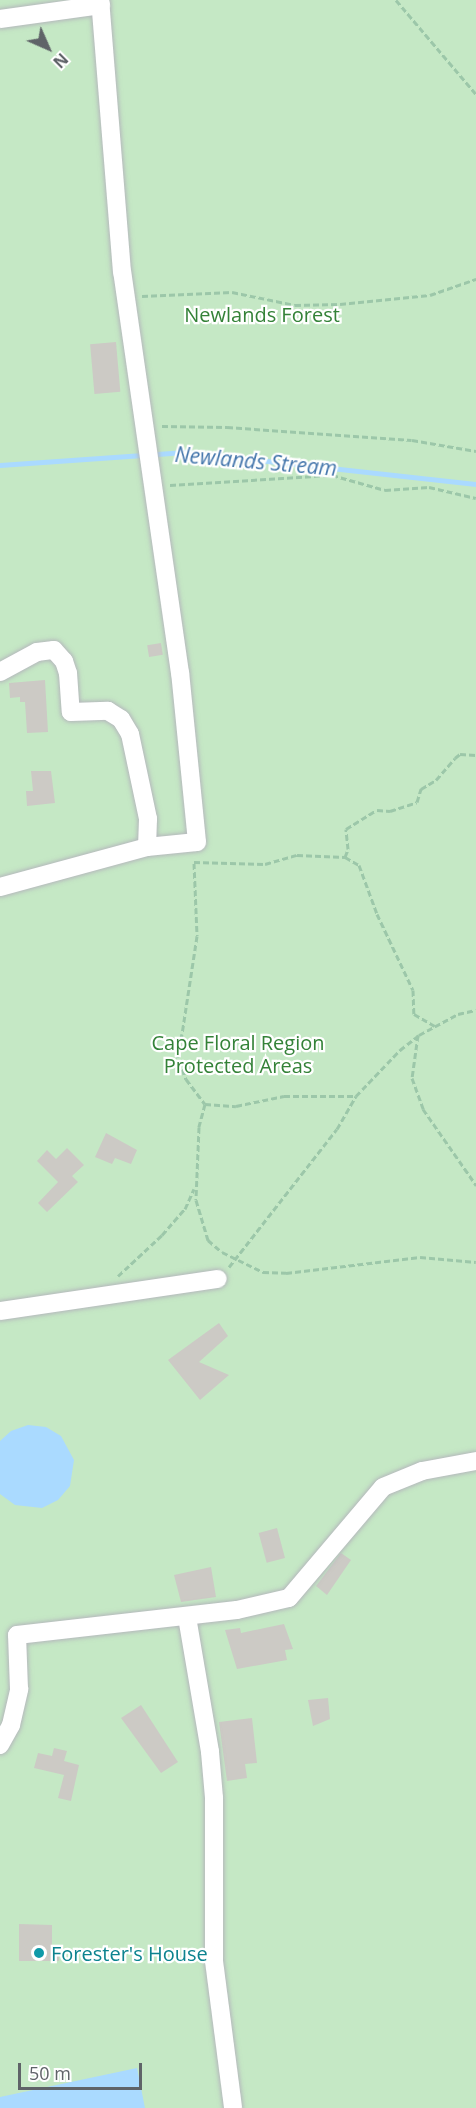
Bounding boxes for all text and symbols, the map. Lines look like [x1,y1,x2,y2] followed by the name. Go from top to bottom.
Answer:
[18,18,78,78] north arrow
[48,48,73,73] text: N
[184,302,340,326] park label: Newlands Forest
[174,441,338,481] water label: Newlands Stream
[151,1030,325,1077] park label: Cape Floral Region Protected Areas
[51,1941,208,1965] place label: Forester's House
[32,1946,46,1960] marker: Forester's House
[21,2051,146,2089] scale bar
[29,2061,71,2085] text: 50 m

